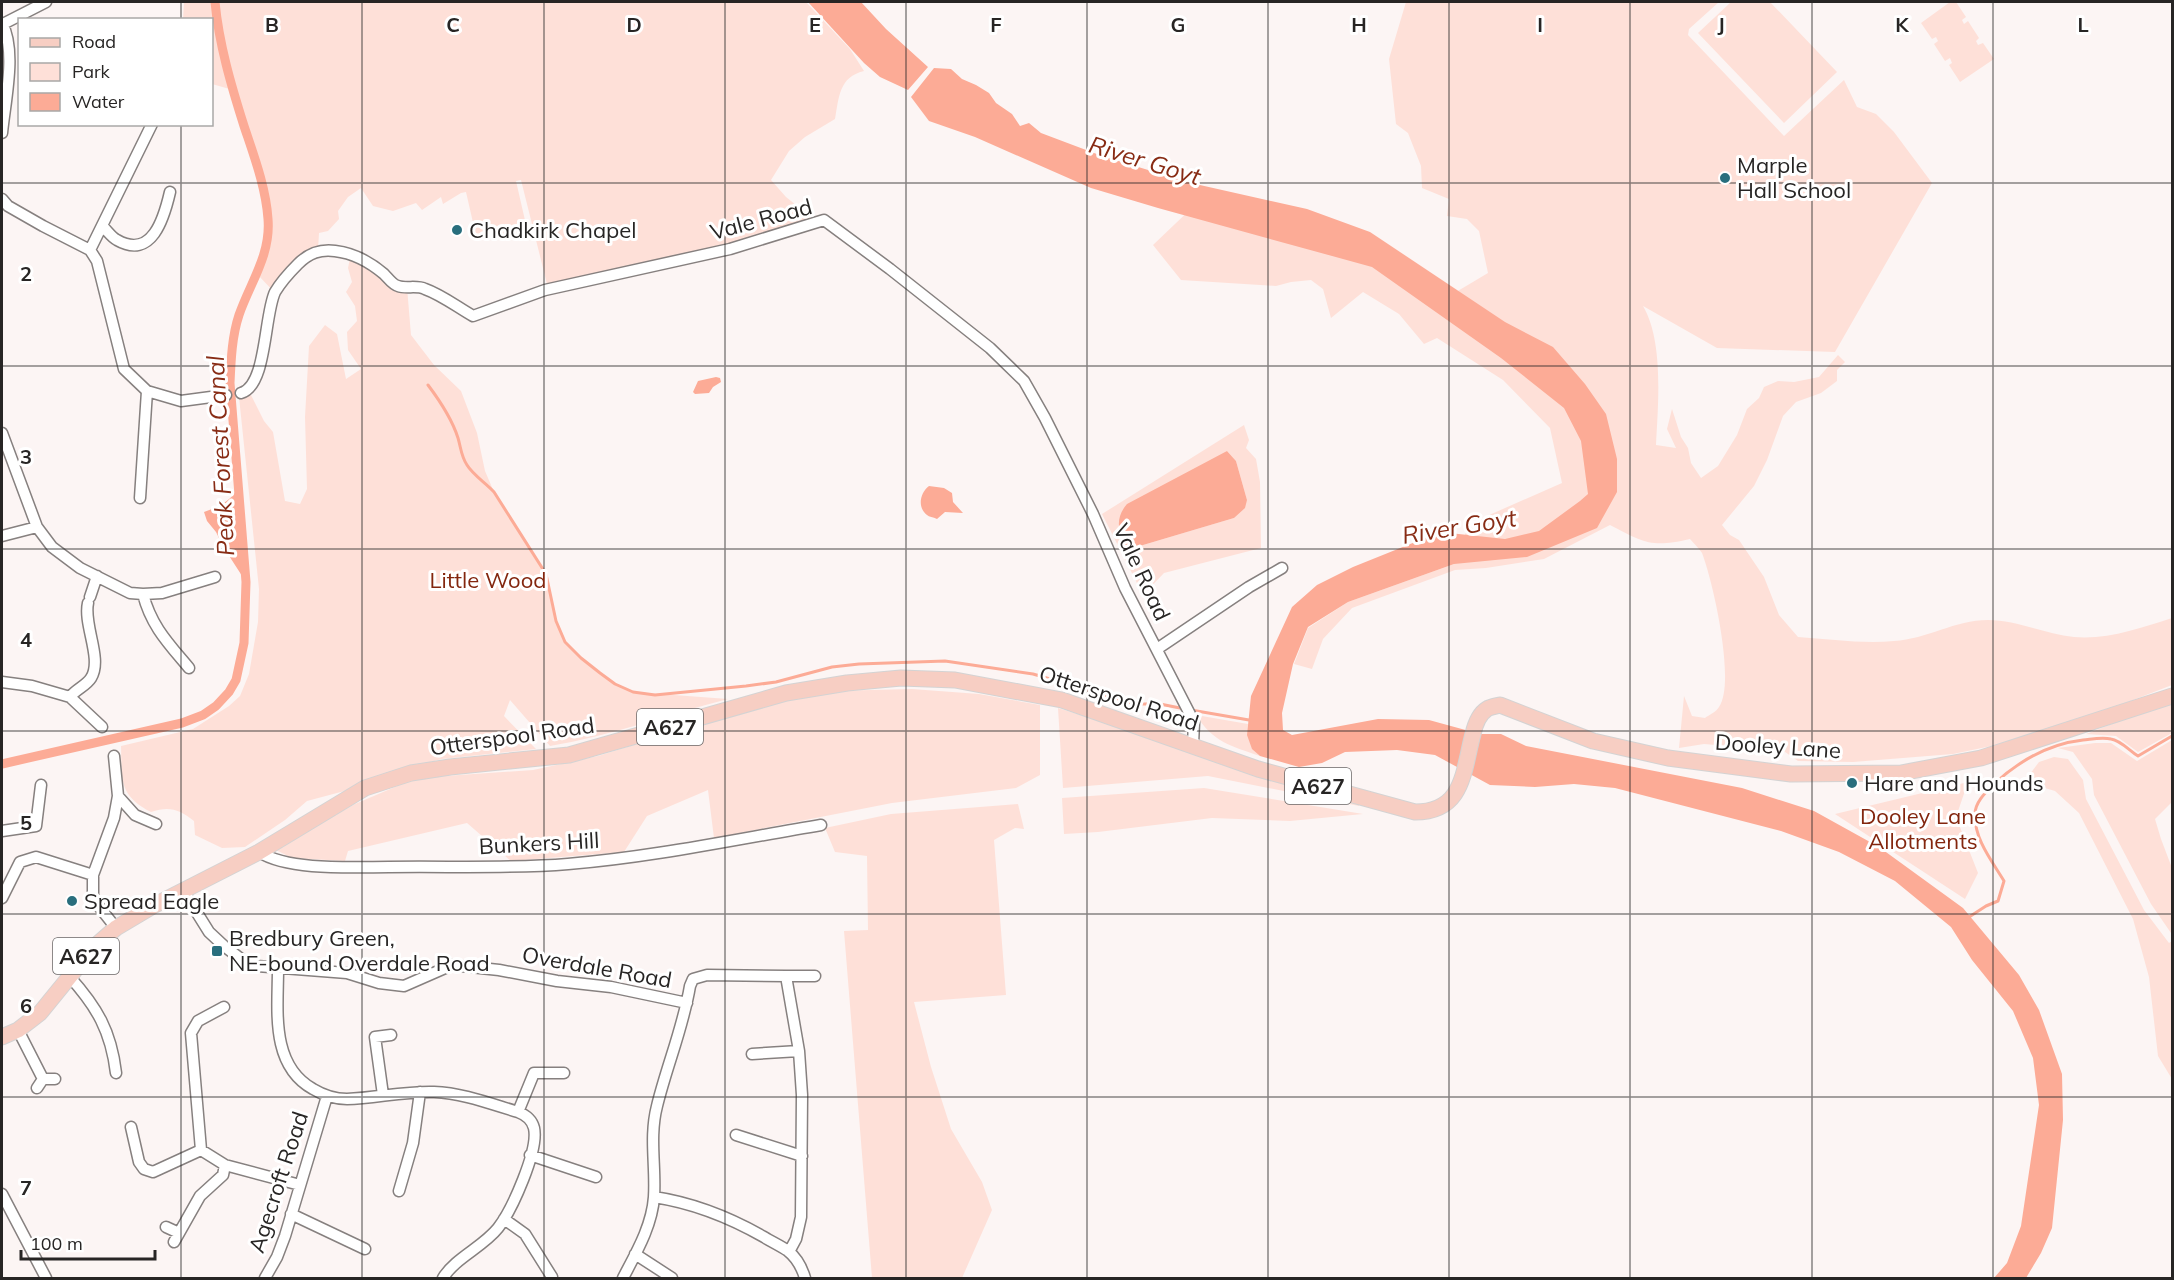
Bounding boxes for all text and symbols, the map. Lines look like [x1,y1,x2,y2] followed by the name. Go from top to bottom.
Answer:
[265,12,279,37] text: B
[446,12,460,37] text: C
[626,12,642,37] text: D
[809,12,821,37] text: E
[990,12,1002,37] text: F
[1171,12,1185,37] text: G
[1351,12,1367,37] text: H
[1537,12,1543,37] text: I
[1717,12,1725,37] text: J
[1895,12,1909,37] text: K
[2077,12,2089,37] text: L
[18,18,213,126] legend
[72,30,116,53] text: Road
[72,60,111,83] text: Park
[72,90,125,113] text: Water
[1085,129,1205,191] water label: River Goyt
[1737,151,1851,204] place label: Marple Hall School
[1718,171,1732,185] marker: Marple Hall School
[707,192,815,246] street label: Vale Road
[469,216,637,244] place label: Chadkirk Chapel
[450,223,464,237] marker: Chadkirk Chapel
[20,261,32,286] text: 2
[200,355,240,557] water label: Peak Forest Canal
[20,444,32,469] text: 3
[1400,502,1519,550] water label: River Goyt
[1107,519,1177,625] street label: Vale Road
[430,566,546,594] park label: Little Wood
[20,627,32,652] text: 4
[1036,659,1202,737] street label: Otterspool Road
[637,709,703,745] road number: A627
[428,711,596,761] street label: Otterspool Road
[1714,728,1842,764] street label: Dooley Lane
[1285,768,1351,804] road number: A627
[1864,769,2044,797] place label: Hare and Hounds
[1845,776,1859,790] marker: Hare and Hounds
[1860,802,1986,855] park label: Dooley Lane Allotments
[20,810,32,835] text: 5
[478,826,600,860] street label: Bunkers Hill
[84,887,219,915] place label: Spread Eagle
[65,894,79,908] marker: Spread Eagle
[229,924,490,977] place label: Bredbury Green, NE-bound Overdale Road
[53,938,119,974] road number: A627
[520,940,674,994] street label: Overdale Road
[210,944,224,958] marker: Bredbury Green, NE-bound Overdale Road
[20,993,32,1018] text: 6
[242,1108,314,1256] street label: Agecroft Road
[20,1175,32,1200] text: 7
[21,1223,154,1261] scale bar
[30,1232,83,1255] text: 100 m

